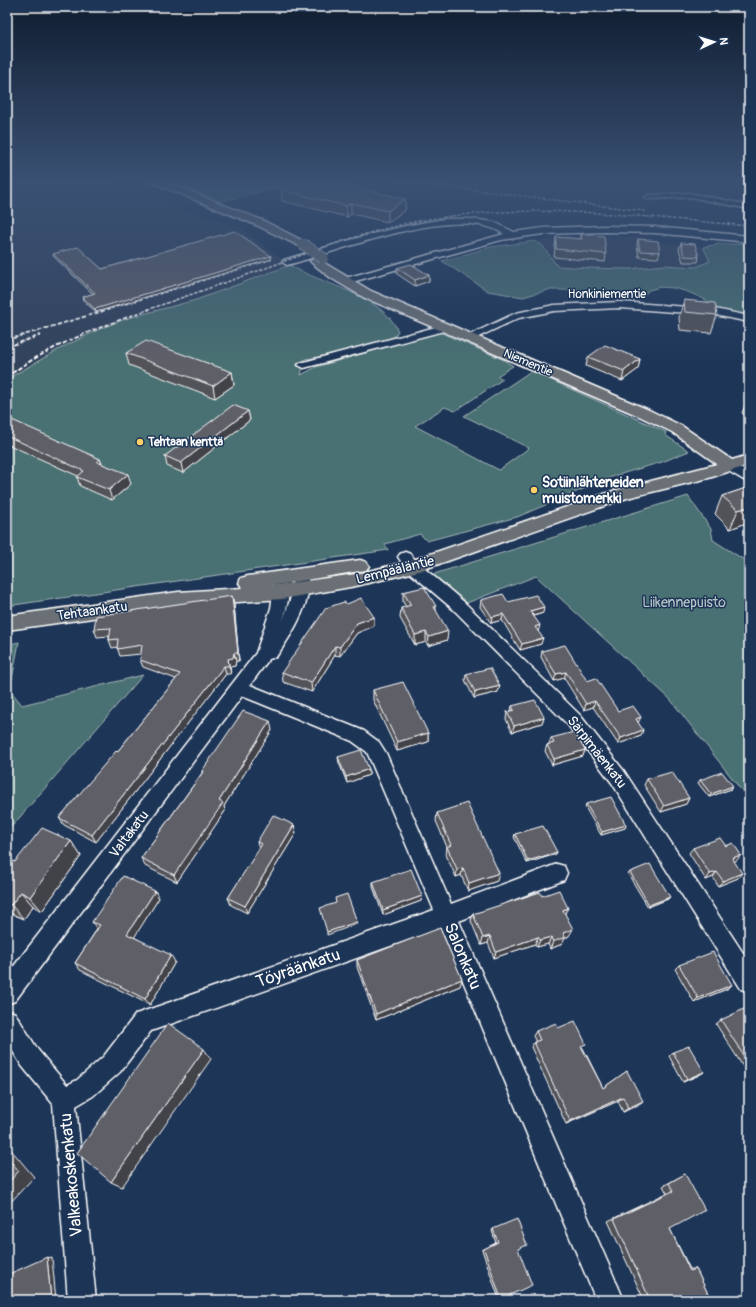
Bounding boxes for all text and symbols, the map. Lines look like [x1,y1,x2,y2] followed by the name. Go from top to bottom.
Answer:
[694,22,734,62] north arrow
[717,37,730,46] text: N
[568,287,646,302] street label: Honkiniementie
[501,346,555,380] street label: Niementie
[147,435,224,450] place label: Tehtaan kenttä
[135,437,145,447] marker: Tehtaan kenttä
[542,474,644,507] place label: Sotiinlähteneiden muistomerkki
[529,485,539,495] marker: Sotiinlähteneiden muistomerkki
[354,552,436,588] street label: Lempääläntie
[642,594,726,611] park label: Liikennepuisto
[56,598,128,624] street label: Tehtaankatu
[564,713,630,791] street label: Särpimäenkatu
[106,807,152,861] street label: Valtakatu
[440,920,486,992] street label: Salonkatu
[253,944,343,992] street label: Töyräänkatu
[55,1112,87,1238] street label: Valkeakoskenkatu

